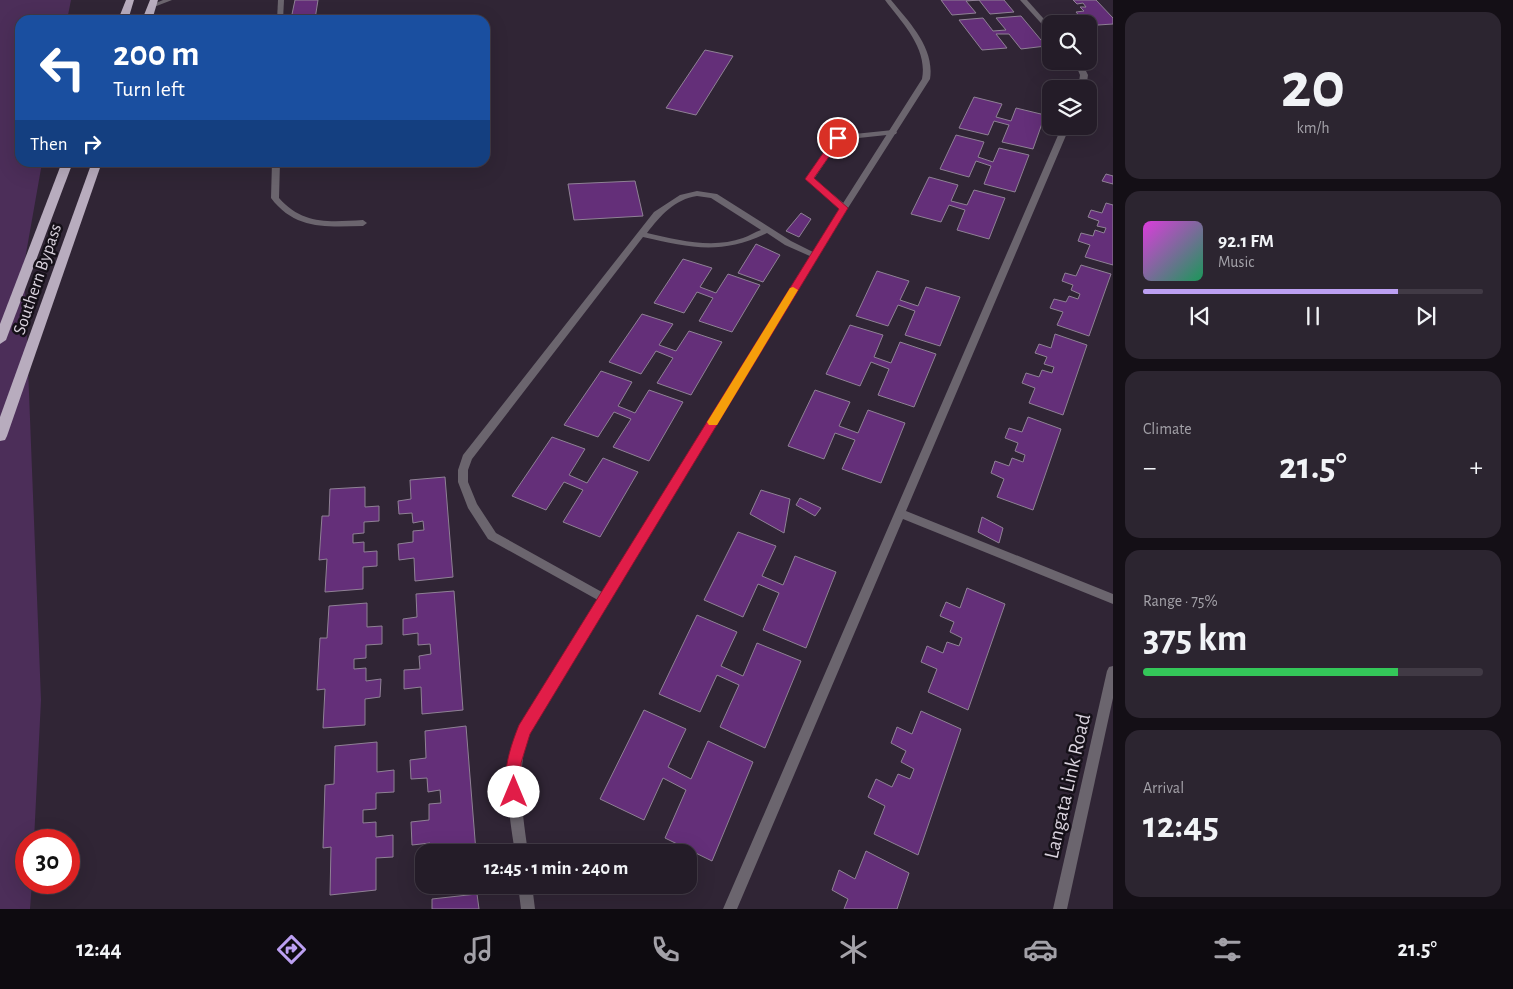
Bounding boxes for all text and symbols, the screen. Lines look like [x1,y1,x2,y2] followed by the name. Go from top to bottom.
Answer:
[1042,15,1097,135] map controls
[1042,15,1097,70] button: search
[30,35,95,100] icon: left
[113,37,200,72] text: 200 m
[1281,54,1345,119] text: 20
[113,78,185,100] text: Turn left
[1042,80,1097,135] button: layers
[817,117,859,159] pin
[1296,120,1330,136] text: km/h
[824,124,852,152] icon: arrive
[78,130,106,158] icon: right
[30,135,68,154] text: Then
[11,222,65,337] street label: Southern Bypass
[1218,232,1274,251] text: 92.1 FM
[1218,254,1254,270] text: Music
[1186,302,1214,330] icon: previous
[1299,302,1327,330] icon: pause
[1412,302,1440,330] icon: next
[1143,421,1192,437] text: Climate
[1279,448,1347,486] text: 21.5°
[1143,454,1156,482] text: −
[1470,454,1483,482] text: +
[1143,593,1218,609] text: Range · 75%
[1143,620,1247,658] text: 375 km
[1041,712,1094,861] street label: Langata Link Road
[487,765,539,817] position arrow
[1143,780,1184,796] text: Arrival
[1143,807,1219,845] text: 12:45
[15,829,80,894] speed limit sign: 30
[484,859,628,878] text: 12:45 · 1 min · 240 m
[274,932,309,967] icon: directions
[461,932,496,967] icon: music
[648,932,683,967] icon: phone
[836,932,871,967] icon: climate
[1023,932,1058,967] icon: car
[1210,932,1245,967] icon: filters
[76,938,122,960] text: 12:44
[1398,938,1437,960] text: 21.5°

